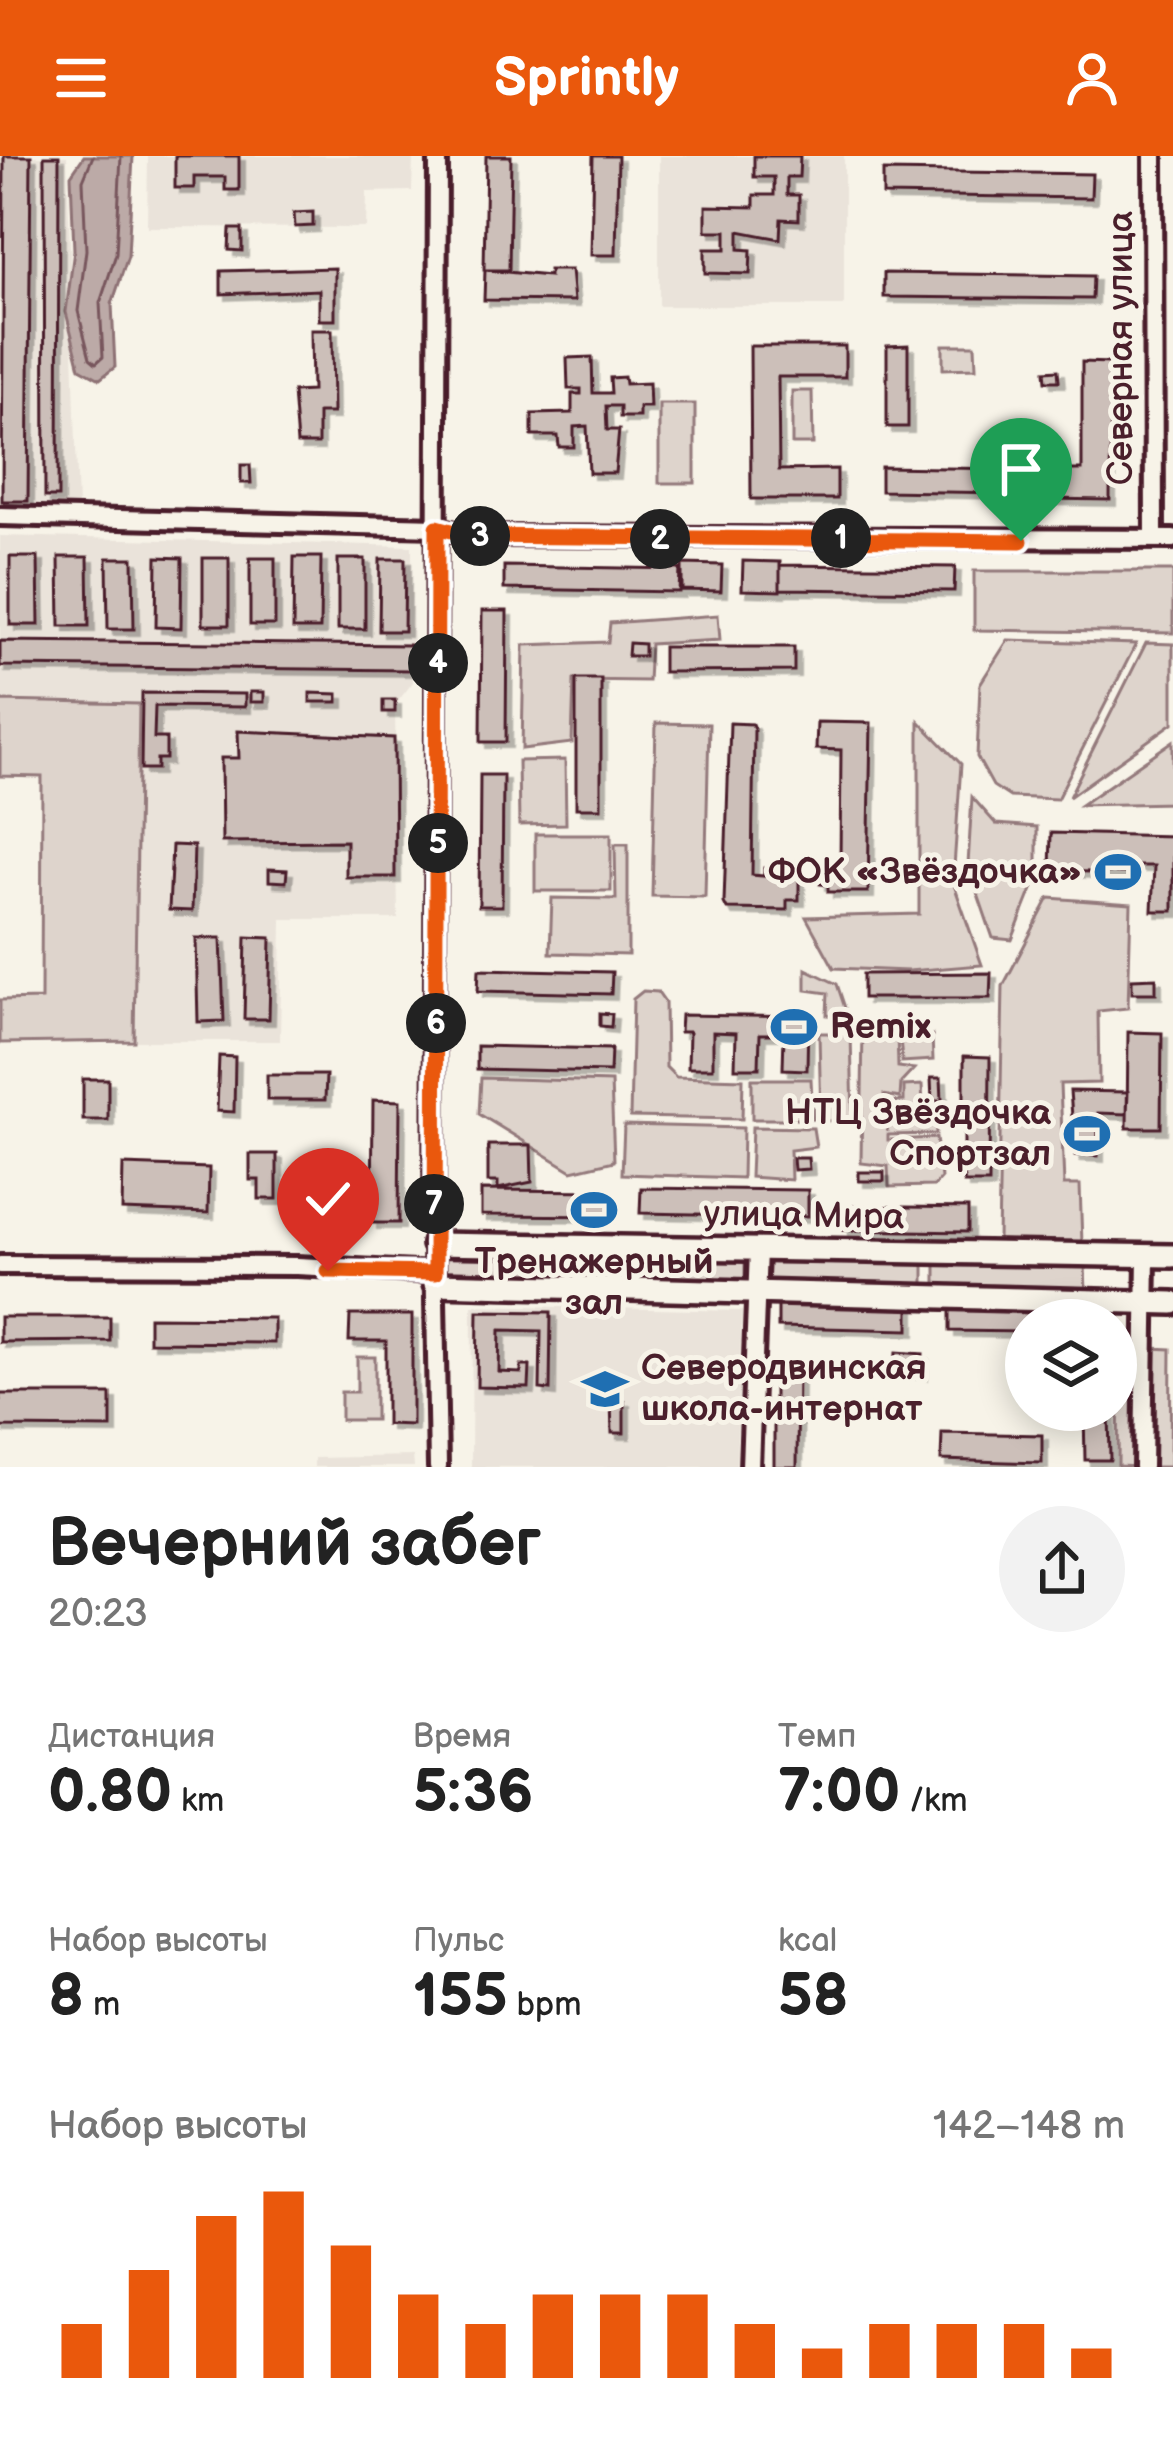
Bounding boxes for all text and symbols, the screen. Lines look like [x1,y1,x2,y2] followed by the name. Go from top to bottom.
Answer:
[48,45,114,111] icon: menu
[1059,45,1125,111] icon: person
[494,46,679,111] text: Sprintly
[1100,211,1143,485] street label: Северная улица
[970,418,1072,541] pin
[988,436,1054,502] icon: arrive
[450,506,510,566] pin: 3
[811,508,871,568] pin: 1
[630,509,690,569] pin: 2
[470,516,490,556] text: 3
[834,518,848,558] text: 1
[650,519,670,559] text: 2
[408,633,468,693] pin: 4
[428,643,448,683] text: 4
[408,813,468,873] pin: 5
[428,823,448,863] text: 5
[1093,847,1143,897] sports icon: ФОК «Звёздочка»
[768,851,1082,894] place label: ФОК «Звёздочка»
[406,993,466,1053] pin: 6
[769,1002,819,1052] sports icon: Remix
[426,1003,446,1043] text: 6
[830,1006,931,1049] place label: Remix
[785,1092,1052,1176] place label: НТЦ Звёздочка Спортзал
[1062,1109,1112,1159] sports icon: НТЦ Звёздочка Спортзал
[277,1148,379,1271] pin
[295,1166,361,1232] icon: check
[404,1174,464,1234] pin: 7
[425,1184,443,1224] text: 7
[569,1185,619,1235] sports icon: Тренажерный зал
[703,1193,905,1239] street label: улица Мира
[474,1241,714,1325] place label: Тренажерный зал
[1005,1299,1137,1431] map controls
[1005,1299,1137,1431] button: layers
[641,1347,927,1431] place label: Северодвинская школа-интернат
[580,1364,630,1414] school or university icon: Северодвинская школа-интернат
[48,1506,541,1585] text: Вечерний забег
[999,1506,1125,1632] button: share
[48,1591,148,1638] text: 20:23
[48,1717,215,1757] text: Дистанция
[413,1717,511,1757] text: Время
[778,1717,856,1757] text: Темп
[48,1757,172,1829] text: 0.80
[413,1757,533,1829] text: 5:36
[778,1757,900,1829] text: 7:00
[172,1781,224,1821] text: km
[900,1781,968,1821] text: /km
[48,1921,268,1961] text: Набор высоты
[413,1921,504,1961] text: Пульс
[778,1921,837,1961] text: kcal
[48,1961,84,2033] text: 8
[413,1961,508,2033] text: 155
[778,1961,849,2033] text: 58
[84,1985,120,2025] text: m
[508,1985,581,2025] text: bpm
[48,2103,308,2150] text: Набор высоты
[933,2103,1125,2150] text: 142–148 m

